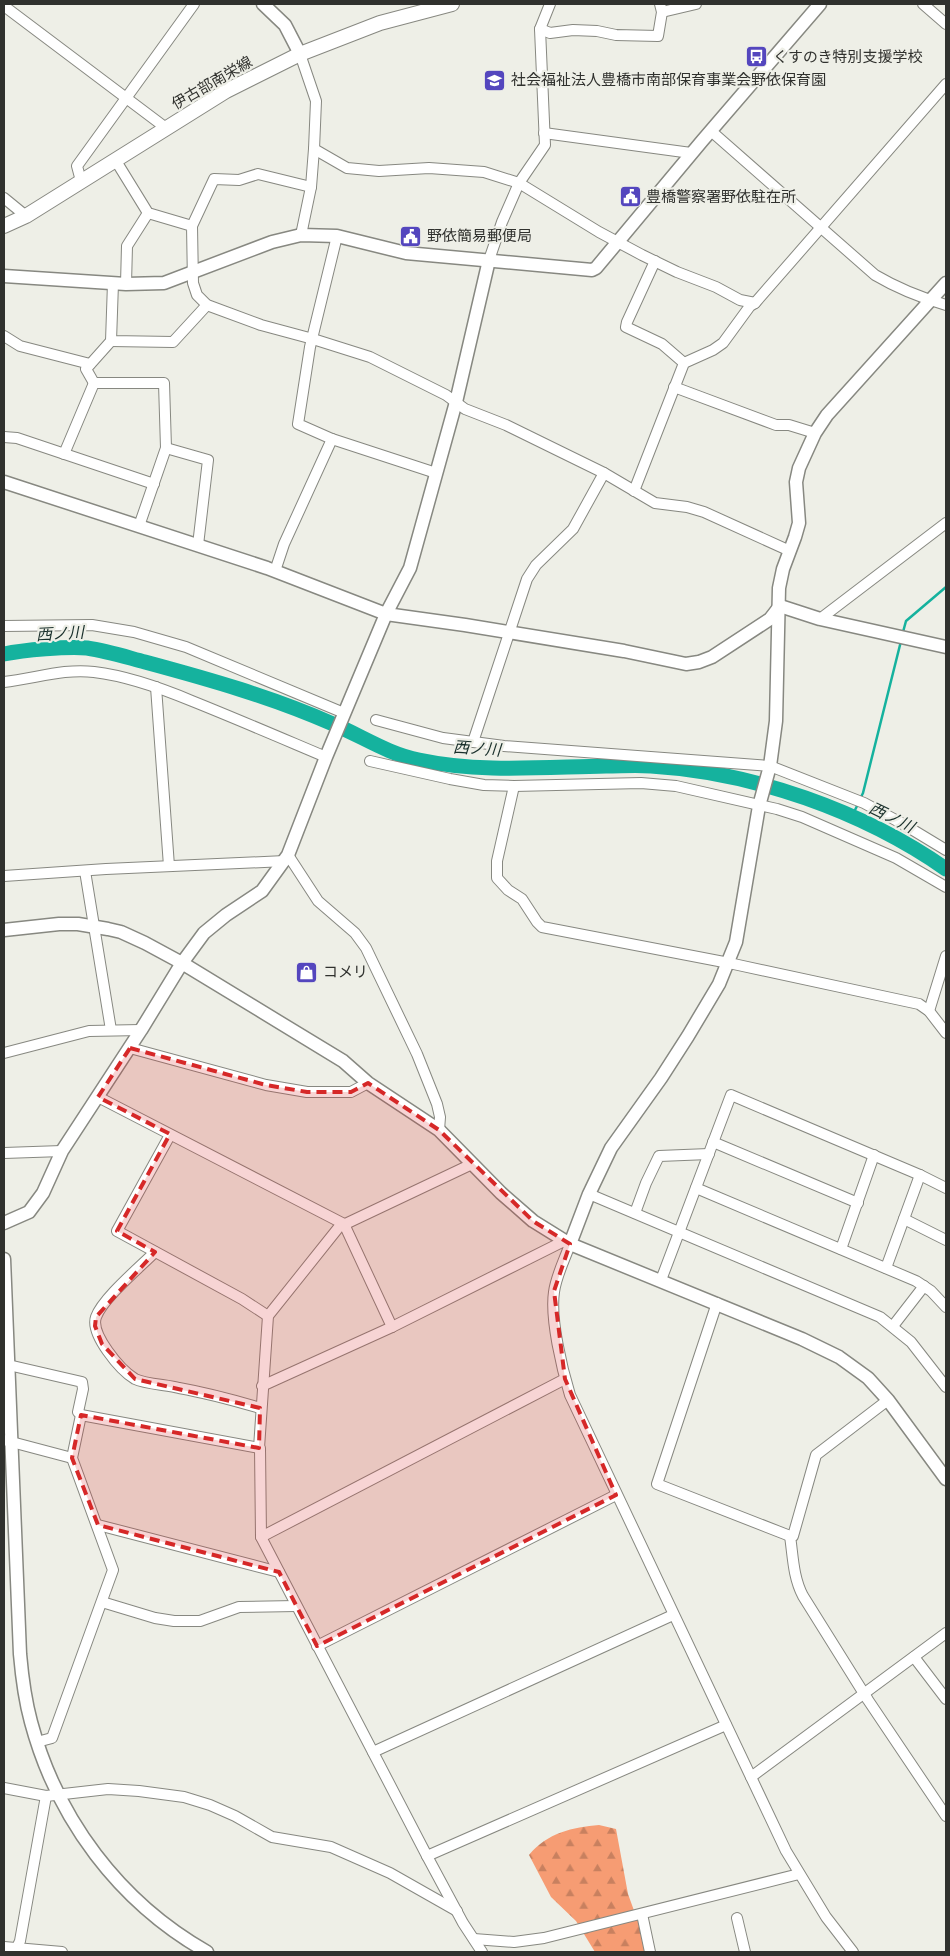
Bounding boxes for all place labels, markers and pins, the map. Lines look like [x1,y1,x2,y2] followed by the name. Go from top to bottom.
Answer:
[745,45,769,69] bus stop icon: くすのき特別支援学校
[773,47,923,66] place label: くすのき特別支援学校
[483,68,507,92] school or university icon: 社会福祉法人豊橋市南部保育事業会野依保育園
[511,70,826,89] place label: 社会福祉法人豊橋市南部保育事業会野依保育園
[618,185,642,209] public building icon: 豊橋警察署野依駐在所
[646,187,796,206] place label: 豊橋警察署野依駐在所
[399,224,423,248] public building icon: 野依簡易郵便局
[427,226,532,245] place label: 野依簡易郵便局
[295,960,319,984] shop icon: コメリ
[323,962,368,981] place label: コメリ

